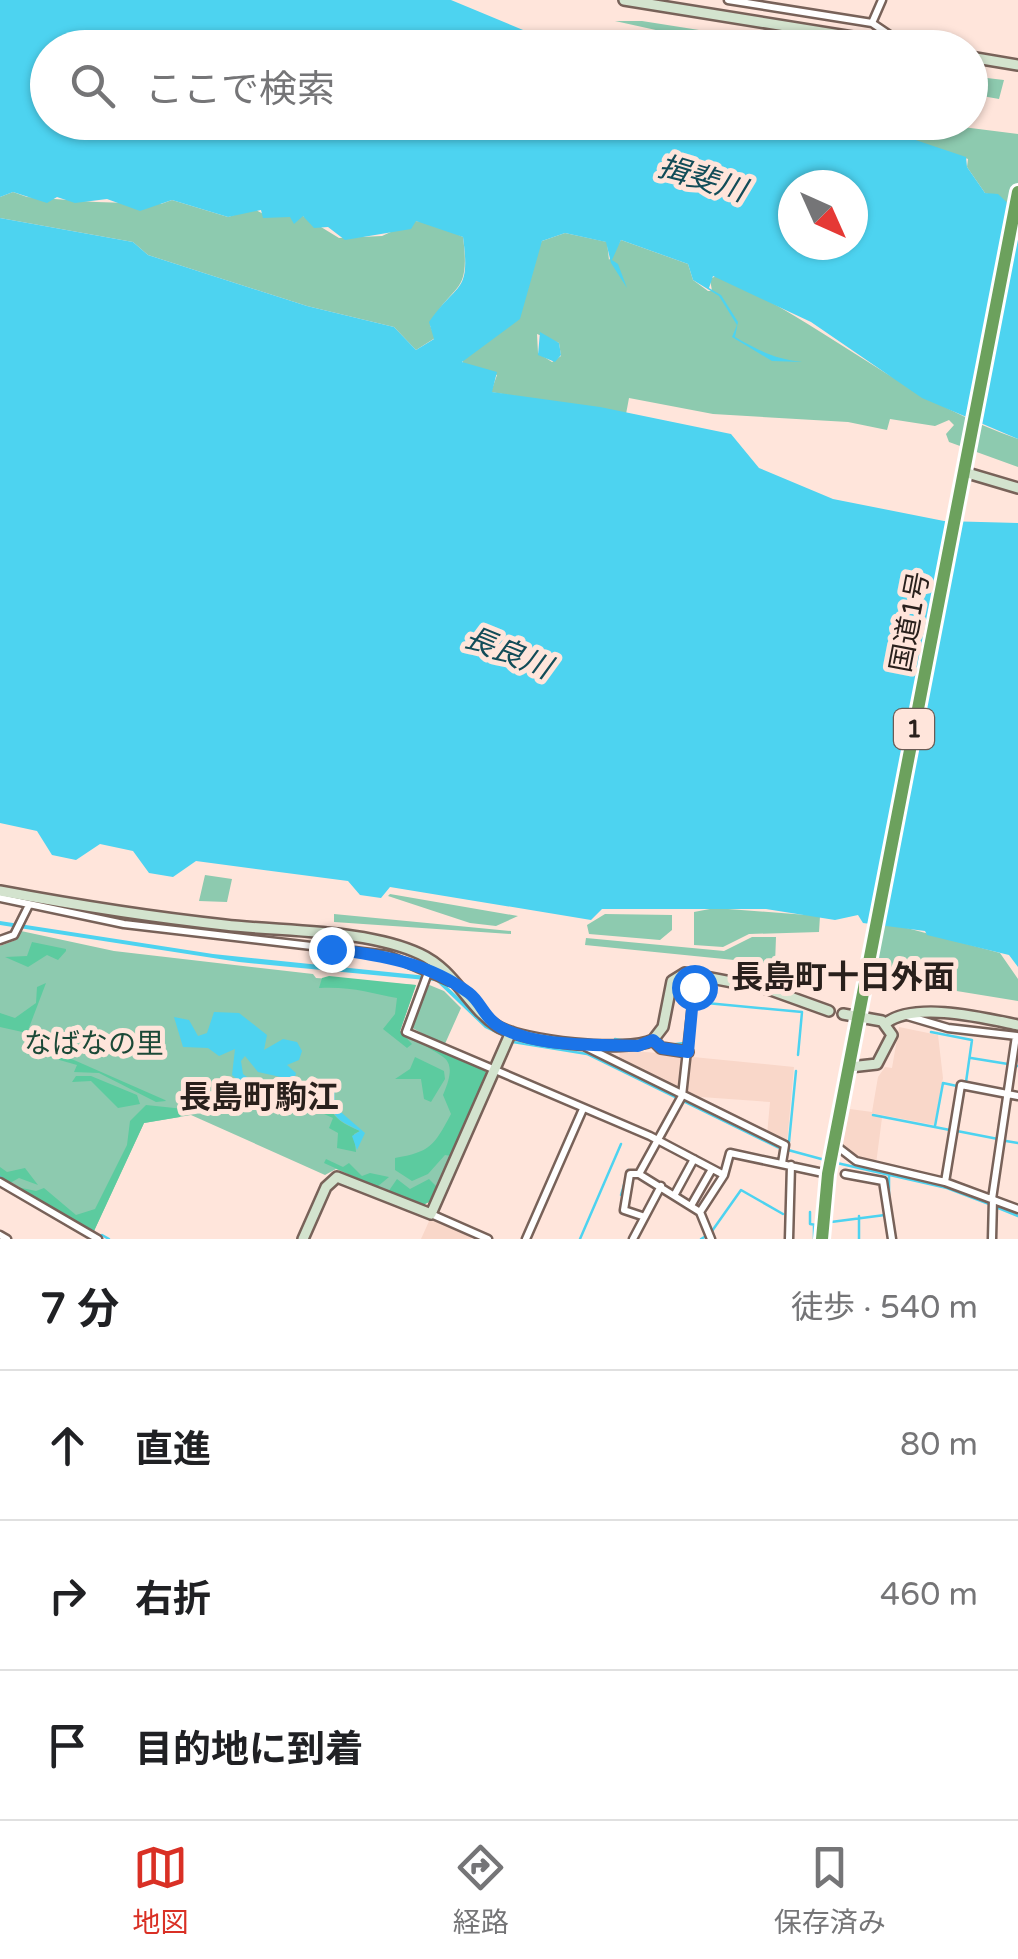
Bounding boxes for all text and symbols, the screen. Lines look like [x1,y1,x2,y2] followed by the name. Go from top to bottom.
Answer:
[30,30,988,140] search box
[65,58,120,113] icon: search
[145,67,335,113] text: ここで検索
[654,148,753,211] water label: 揖斐川
[778,170,868,260] north arrow
[884,569,936,675] street label: 国道1号
[459,619,559,688] water label: 長良川
[894,709,934,749] road number: 1
[309,927,355,973] route end
[731,959,955,997] district label: 長島町十日外面
[672,965,718,1011] route start
[24,1027,164,1061] park label: なばなの里
[179,1079,339,1117] district label: 長島町駒江
[40,1284,119,1335] text: 7 分
[791,1289,978,1327] text: 徒歩 · 540 m
[40,1418,95,1473] icon: ahead
[900,1426,978,1464] text: 80 m
[135,1427,211,1473] text: 直進
[40,1568,95,1623] icon: right
[880,1576,978,1614] text: 460 m
[135,1577,211,1623] text: 右折
[40,1718,95,1773] icon: arrive
[135,1727,363,1773] text: 目的地に到着
[132,1840,188,1940] tab: 地図
[453,1840,509,1940] tab: 経路
[774,1840,886,1940] tab: 保存済み

